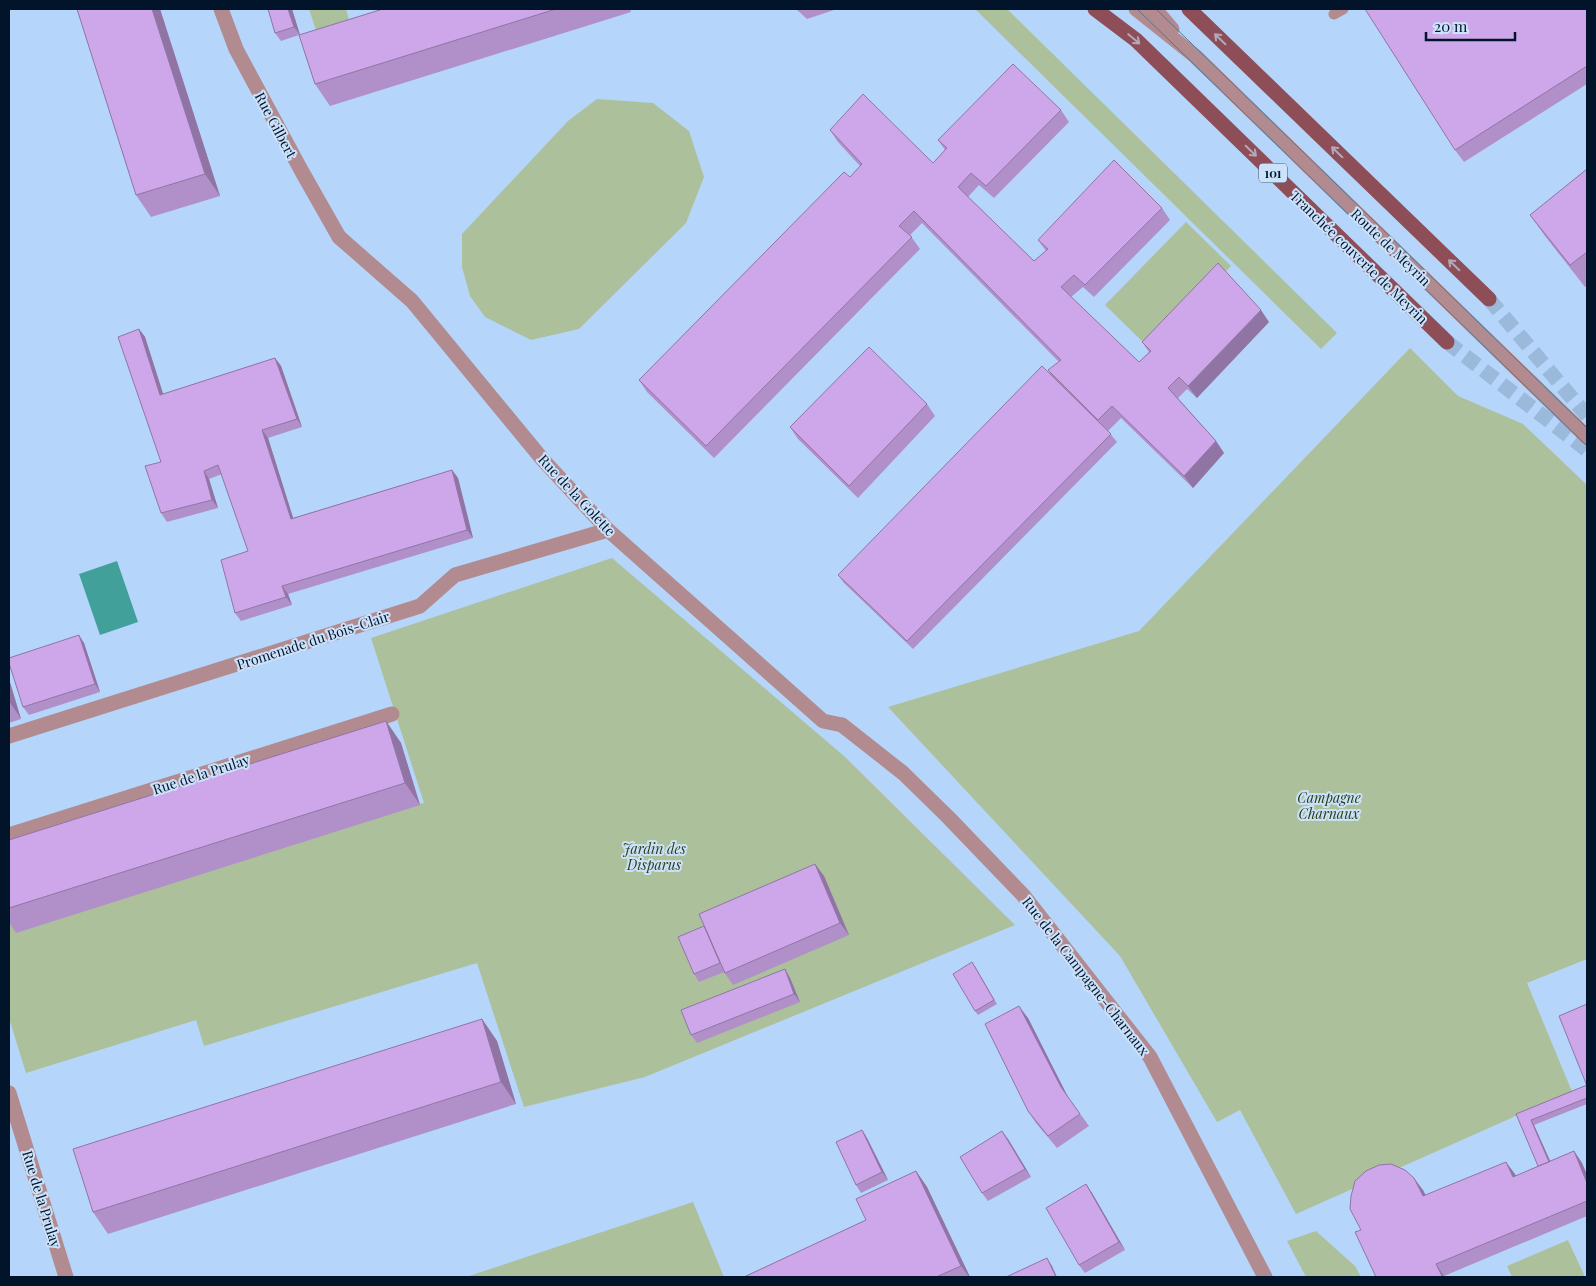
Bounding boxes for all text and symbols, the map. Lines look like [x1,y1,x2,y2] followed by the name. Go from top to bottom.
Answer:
[1426,10,1515,42] scale bar
[1434,16,1468,36] text: 20 m
[1127,33,1140,44] one-way arrow
[1214,33,1226,45] one-way arrow
[251,89,302,162] street label: Rue Gilbert
[1245,145,1257,157] one-way arrow
[1330,146,1343,158] one-way arrow
[1259,164,1287,182] road number: 101
[1286,186,1432,328] street label: Tranchée couverte de Meyrin
[1347,204,1435,290] street label: Route de Meyrin
[1447,259,1460,271] one-way arrow
[534,450,620,540] street label: Rue de la Golette
[234,606,393,674] street label: Promenade du Bois-Clair
[150,749,252,799] street label: Rue de la Prulay
[1297,788,1361,823] park label: Campagne Charnaux
[622,839,686,874] park label: Jardin des Disparus
[1018,893,1154,1060] street label: Rue de la Campagne-Charnaux
[18,1148,66,1250] street label: Rue de la Prulay

